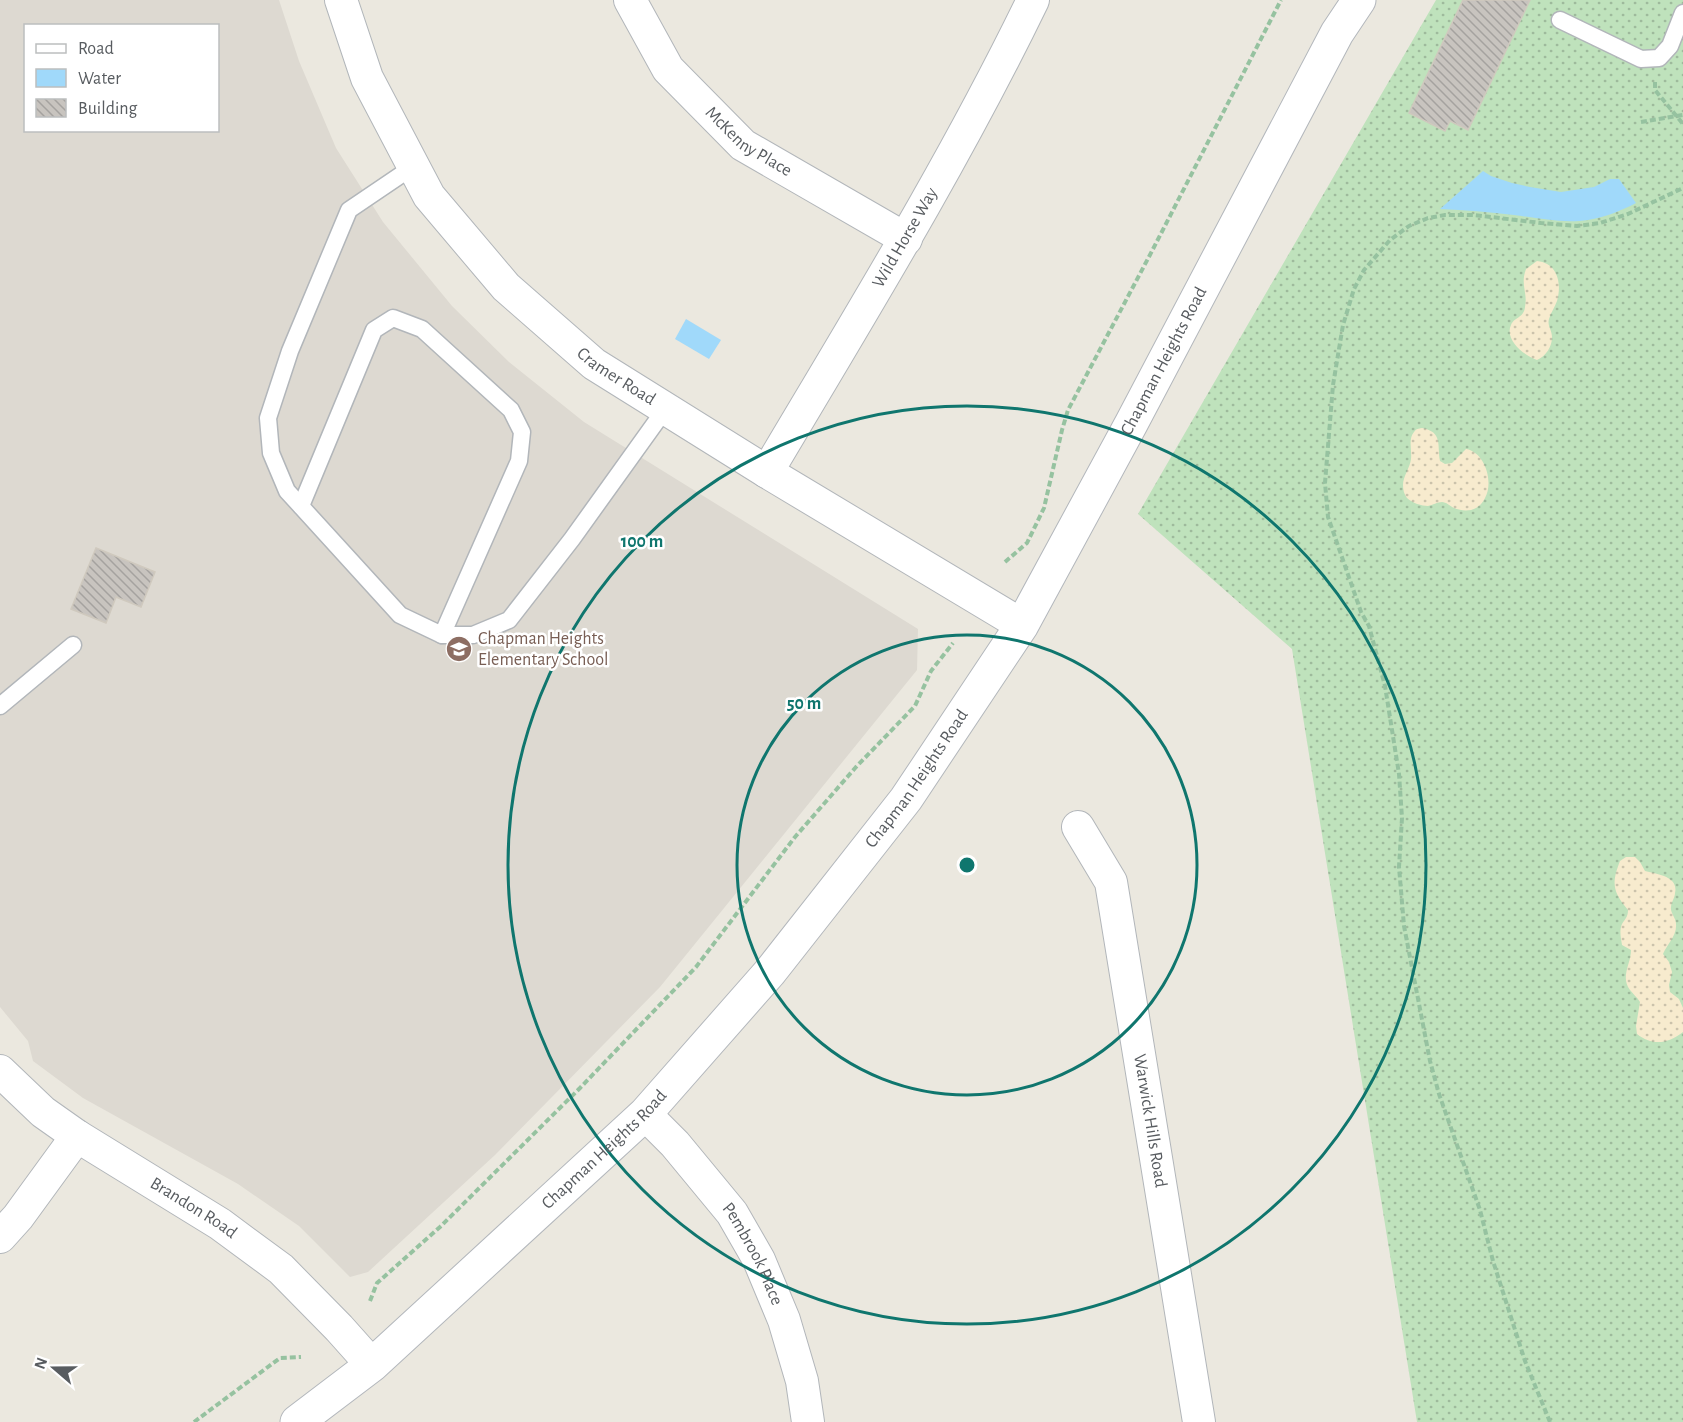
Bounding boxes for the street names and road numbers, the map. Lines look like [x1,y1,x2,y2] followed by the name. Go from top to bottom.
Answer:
[702,103,795,180] street label: McKenny Place
[869,184,941,291] street label: Wild Horse Way
[1118,284,1210,438] street label: Chapman Heights Road
[573,344,658,409] street label: Cramer Road
[862,707,972,852] street label: Chapman Heights Road
[1130,1053,1170,1189] street label: Warwick Hills Road
[538,1087,671,1213] street label: Chapman Heights Road
[147,1174,240,1242] street label: Brandon Road
[719,1199,786,1308] street label: Pembrook Place

